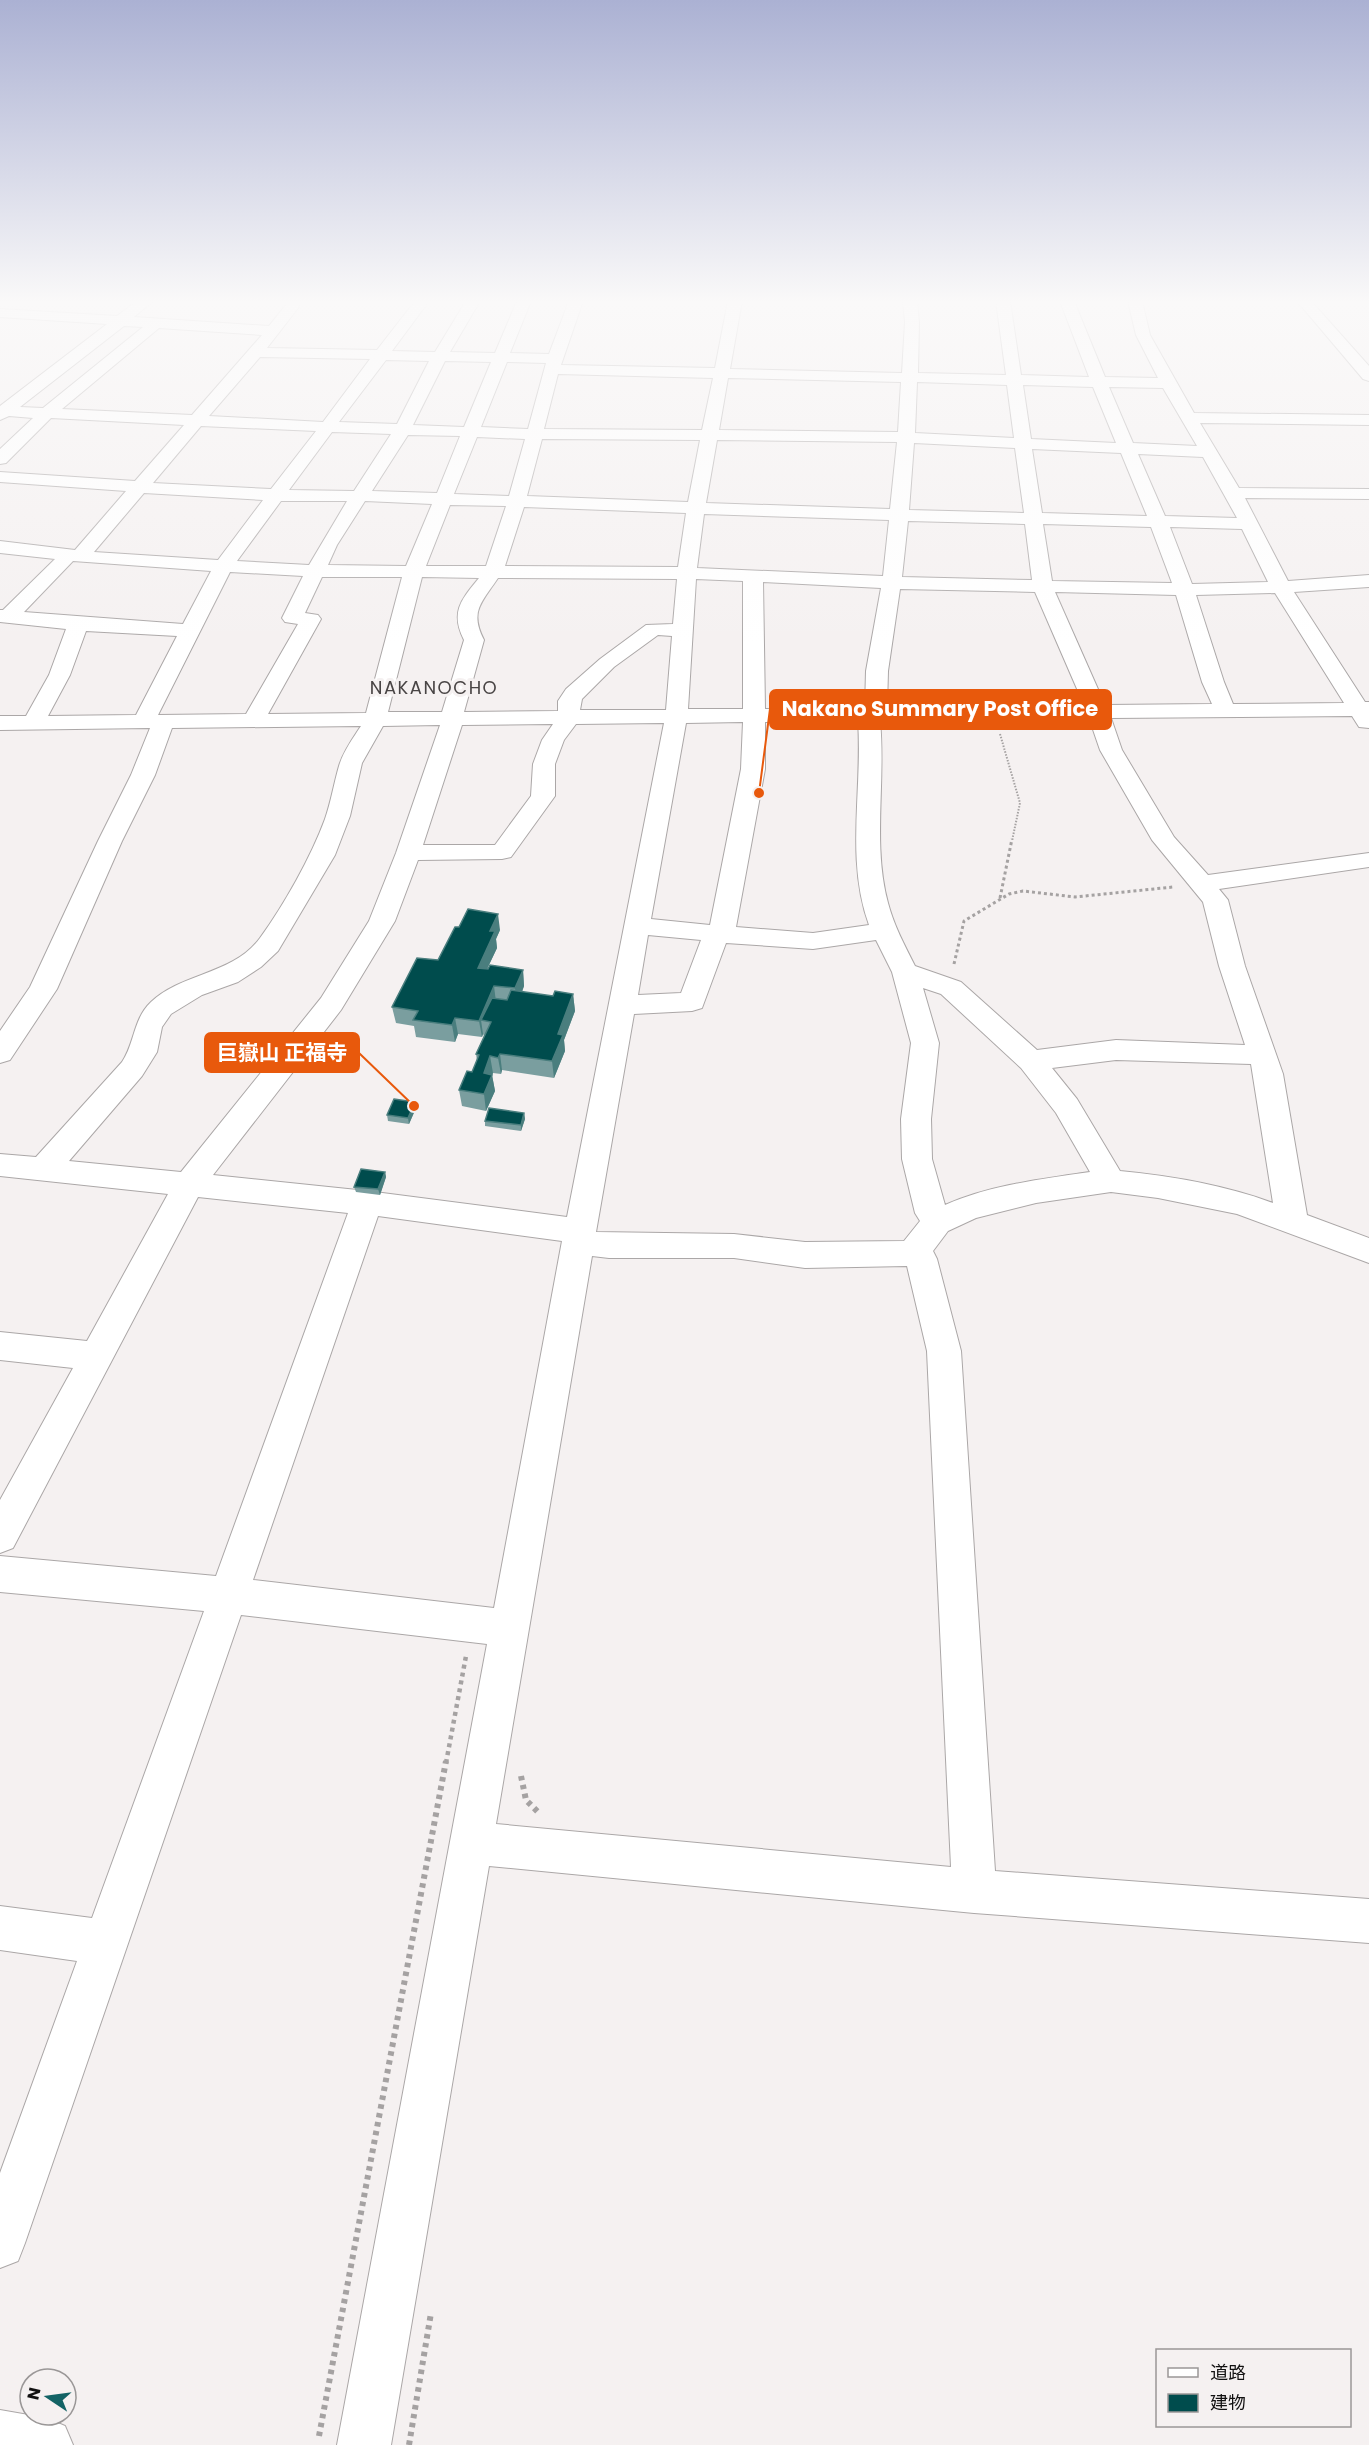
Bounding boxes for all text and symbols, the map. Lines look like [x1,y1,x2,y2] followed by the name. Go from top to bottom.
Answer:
[370,675,498,700] district label: NAKANOCHO
[770,690,1111,729] callout: Nakano Summary Post Office
[782,694,1098,723] text: Nakano Summary Post Office
[205,1033,359,1072] callout: 巨嶽山 正福寺
[217,1038,347,1067] text: 巨嶽山 正福寺
[1156,2349,1351,2427] legend
[1210,2360,1246,2385] text: 道路
[18,2367,78,2427] north arrow
[21,2385,46,2402] text: N
[1210,2390,1246,2415] text: 建物

